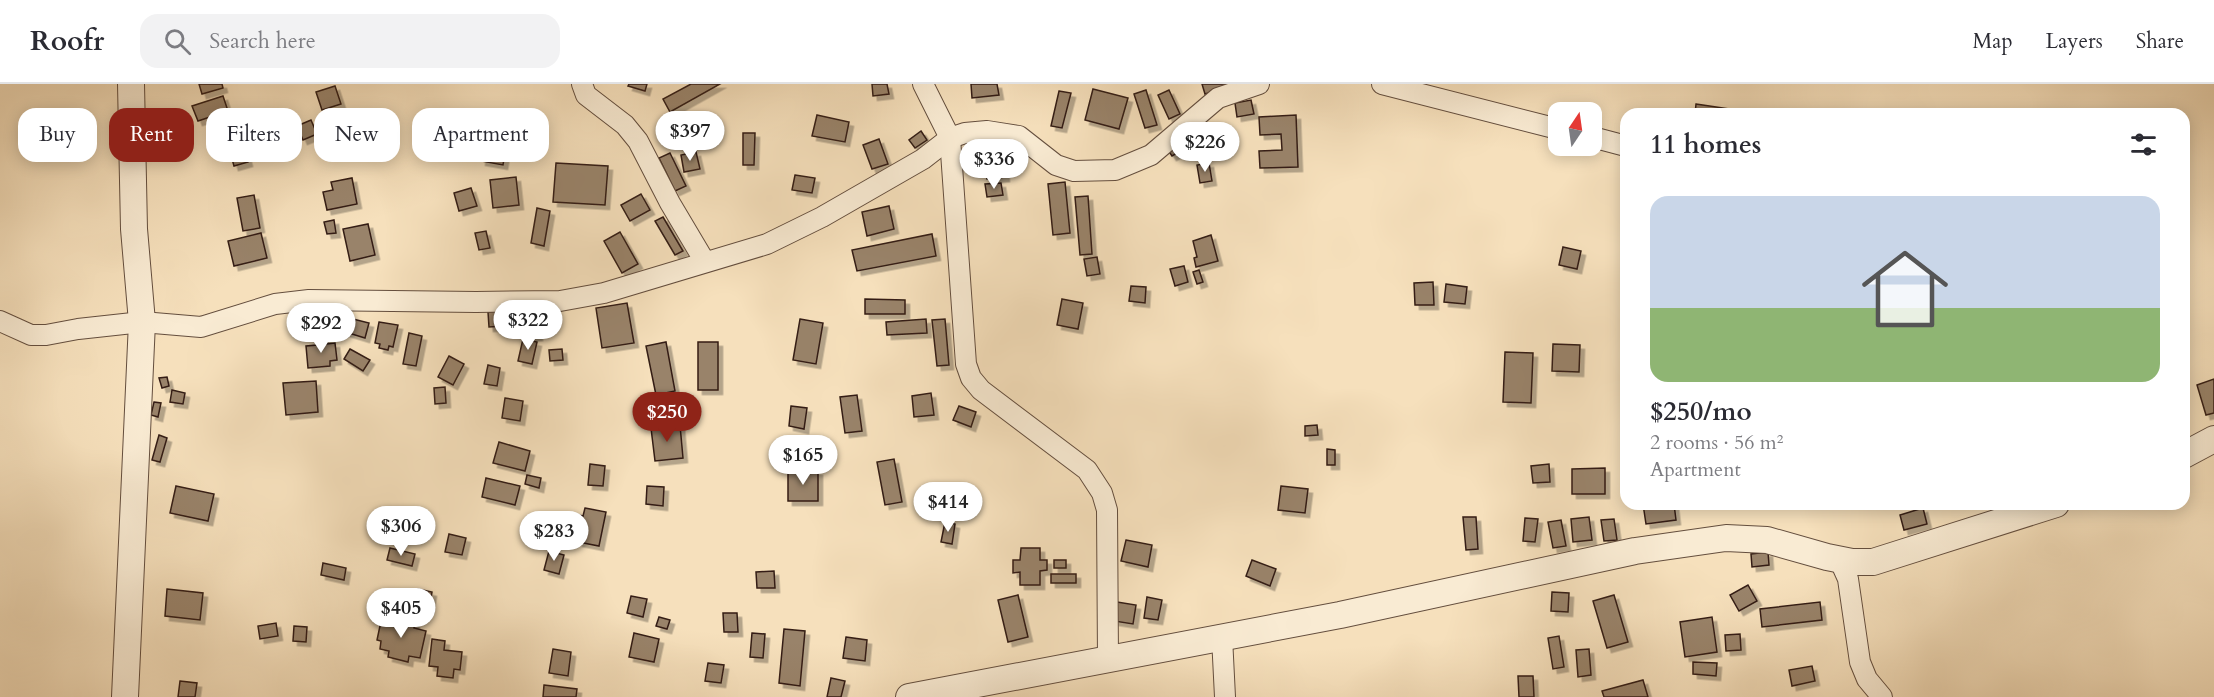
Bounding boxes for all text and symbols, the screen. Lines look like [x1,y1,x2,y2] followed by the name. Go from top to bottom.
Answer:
[140,14,560,68] search box
[30,22,104,60] text: Roofr
[161,25,194,58] icon: search
[209,26,316,56] text: Search here
[1973,27,2013,56] text: Map
[2046,27,2103,56] text: Layers
[2136,27,2184,56] text: Share
[1548,102,1602,156] north arrow
[1548,102,1602,156] map controls
[18,108,97,162] chip: Buy
[109,108,194,162] chip: Rent
[206,108,302,162] chip: Filters
[314,108,400,162] chip: New
[412,108,549,162] chip: Apartment
[654,111,726,162] pin: $397
[670,117,710,144] text: $397
[1169,122,1241,173] pin: $226
[1650,127,1761,162] text: 11 homes
[1185,128,1225,155] text: $226
[2127,128,2160,161] icon: filters
[958,139,1030,190] pin: $336
[974,145,1014,172] text: $336
[1851,235,1959,343] icon: home
[492,300,564,351] pin: $322
[285,303,357,354] pin: $292
[508,306,548,333] text: $322
[301,309,341,336] text: $292
[631,392,703,443] pin: $250
[1650,394,1752,429] text: $250/mo
[647,398,687,425] text: $250
[1650,429,1783,456] text: 2 rooms · 56 m²
[767,435,839,486] pin: $165
[783,441,823,468] text: $165
[1650,456,1741,483] text: Apartment
[912,482,984,533] pin: $414
[928,488,968,515] text: $414
[365,506,437,557] pin: $306
[518,511,590,562] pin: $283
[381,512,421,539] text: $306
[534,517,574,544] text: $283
[365,588,437,639] pin: $405
[381,594,421,621] text: $405

